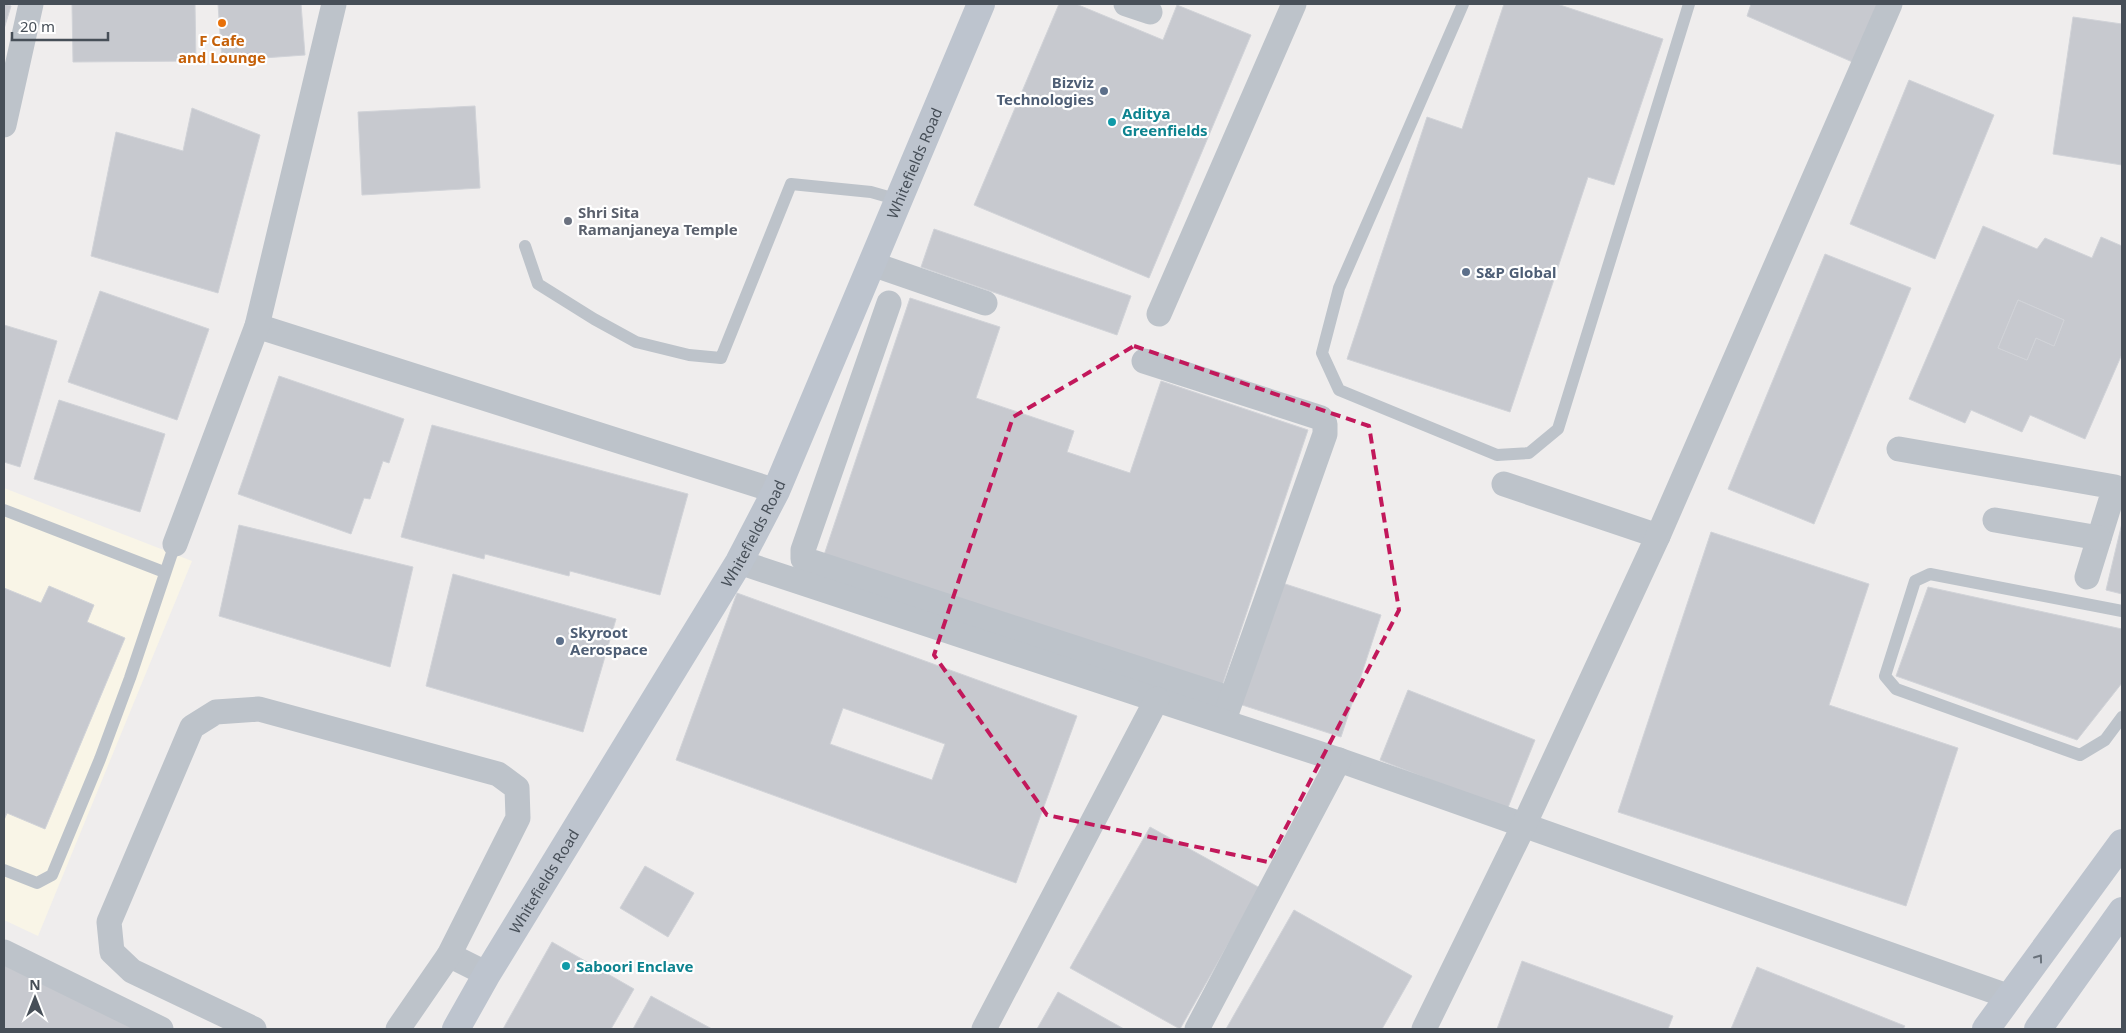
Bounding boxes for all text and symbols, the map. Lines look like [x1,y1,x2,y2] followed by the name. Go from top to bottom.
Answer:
[12,10,109,42] scale bar
[20,16,55,36] text: 20 m
[216,17,228,29] marker: F Cafe and Lounge
[178,30,266,67] place label: F Cafe and Lounge
[997,72,1094,109] place label: Bizviz Technologies
[1098,85,1110,97] marker: Bizviz Technologies
[1122,103,1208,140] place label: Aditya Greenfields
[882,104,946,222] street label: Whitefields Road
[1106,116,1118,128] marker: Aditya Greenfields
[578,202,738,239] place label: Shri Sita Ramanjaneya Temple
[562,215,574,227] marker: Shri Sita Ramanjaneya Temple
[1476,262,1556,282] place label: S&P Global
[1460,266,1472,278] marker: S&P Global
[716,477,790,591] street label: Whitefields Road
[570,622,648,659] place label: Skyroot Aerospace
[554,635,566,647] marker: Skyroot Aerospace
[504,825,583,937] street label: Whitefields Road
[2033,954,2042,964] one-way arrow
[576,956,693,976] place label: Saboori Enclave
[560,960,572,972] marker: Saboori Enclave
[10,973,60,1023] north arrow
[29,975,41,994] text: N

